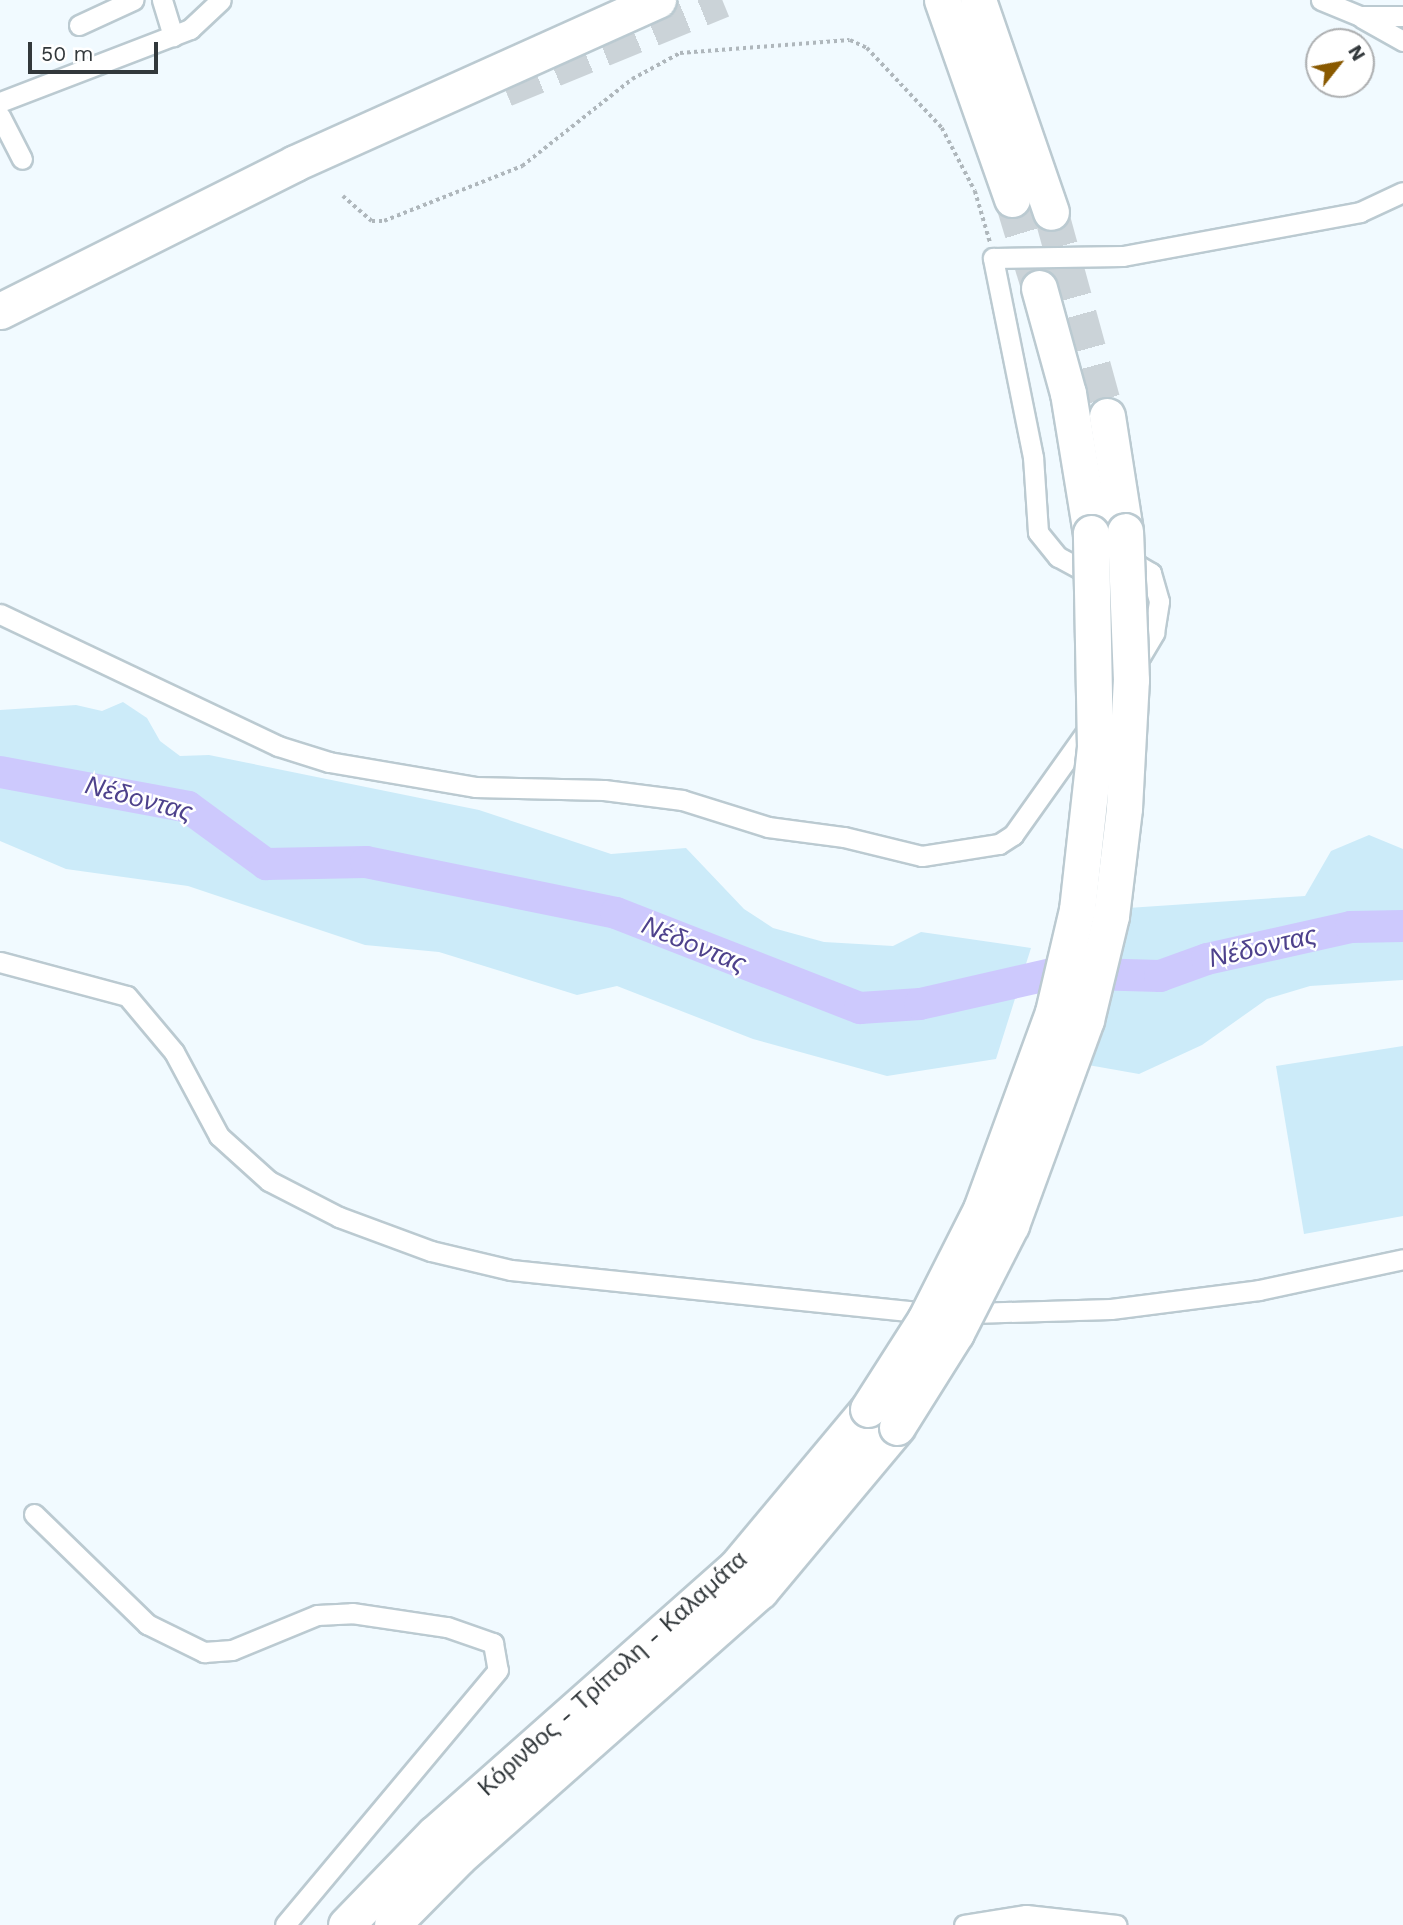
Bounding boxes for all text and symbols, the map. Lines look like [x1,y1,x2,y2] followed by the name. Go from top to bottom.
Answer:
[32,28,161,72] scale bar
[1305,28,1375,98] north arrow
[41,41,93,66] text: 50 m
[1343,41,1370,65] text: N
[82,770,196,828] water label: Νέδoντας
[637,910,751,980] water label: Νέδoντας
[1206,919,1320,975] water label: Νέδoντας
[473,1546,753,1802] street label: Κόρινθος - Τρίπολη - Καλαμάτα

